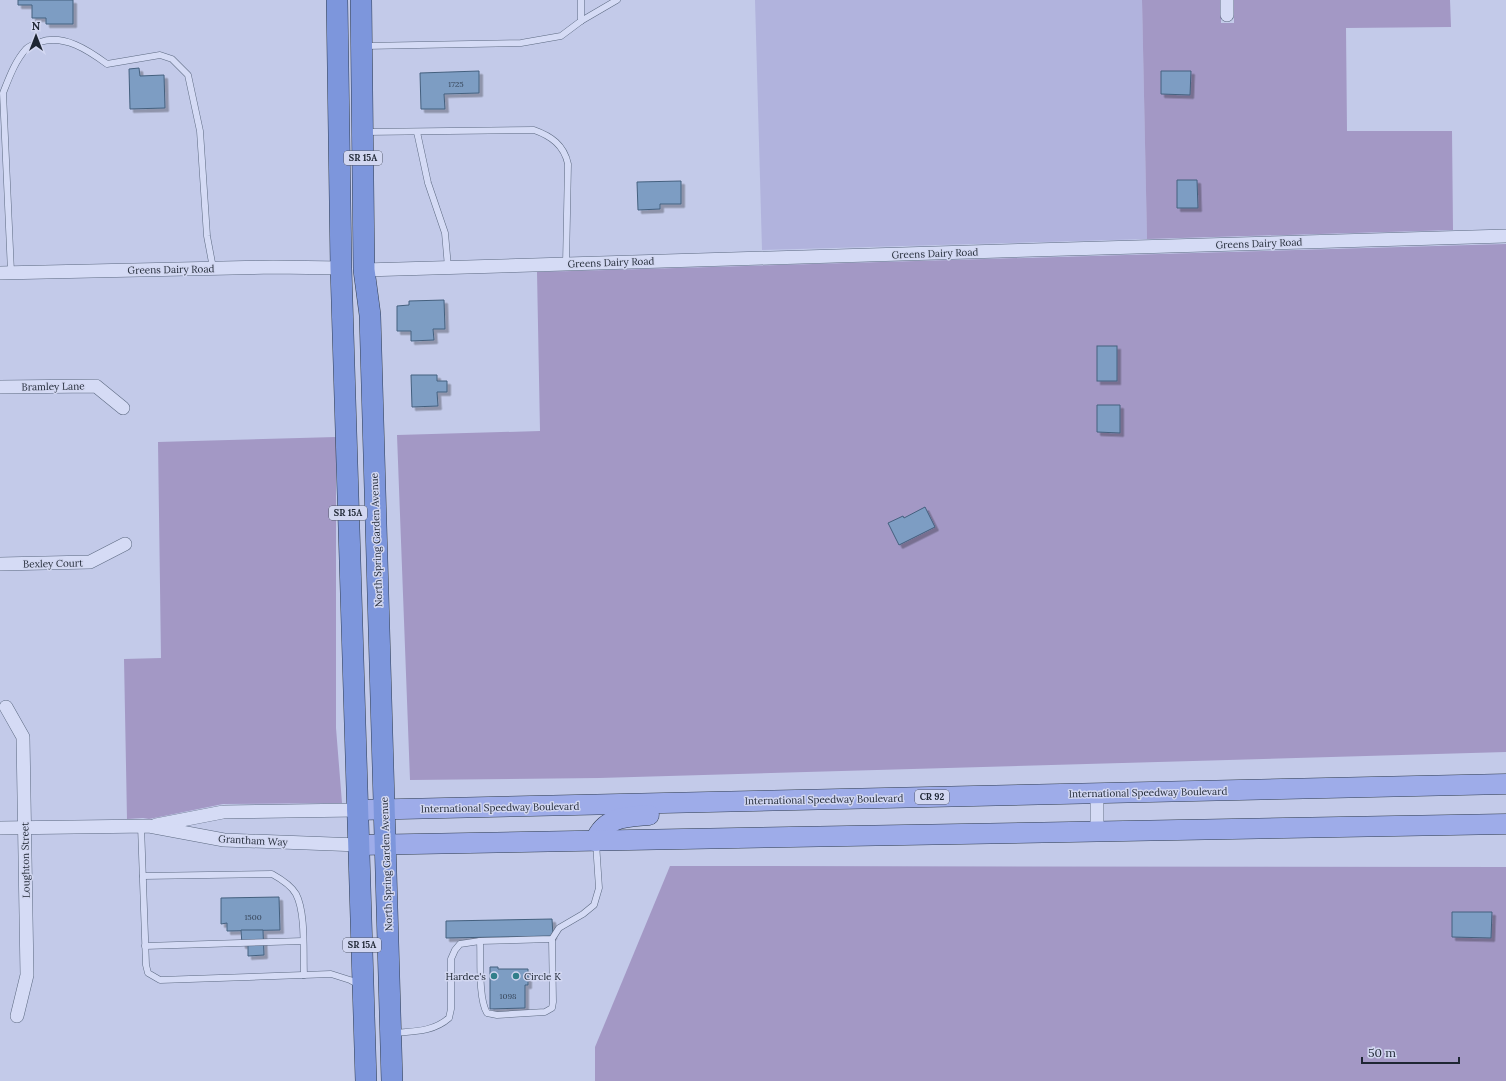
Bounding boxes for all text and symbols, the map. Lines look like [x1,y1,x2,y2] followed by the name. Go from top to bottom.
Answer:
[16,16,56,56] north arrow
[32,19,41,33] text: N
[448,79,464,89] house number: 1725
[344,151,382,165] road number: SR 15A
[1215,235,1303,252] street label: Greens Dairy Road
[891,245,979,262] street label: Greens Dairy Road
[567,254,655,271] street label: Greens Dairy Road
[127,262,215,277] street label: Greens Dairy Road
[21,379,85,394] street label: Bramley Lane
[368,472,385,607] street label: North Spring Garden Avenue
[329,506,367,520] road number: SR 15A
[23,556,83,571] street label: Bexley Court
[1069,785,1228,800] street label: International Speedway Boulevard
[915,790,949,804] road number: CR 92
[745,792,904,807] street label: International Speedway Boulevard
[378,796,395,931] street label: North Spring Garden Avenue
[421,800,580,815] street label: International Speedway Boulevard
[18,822,33,898] street label: Loughton Street
[218,832,289,849] street label: Grantham Way
[244,912,262,922] house number: 1500
[343,938,381,952] road number: SR 15A
[445,970,486,983] place label: Hardee's
[524,970,561,983] place label: Circle K
[489,971,499,981] marker: Hardee's
[511,971,521,981] marker: Circle K
[500,991,517,1001] house number: 1098
[1362,1039,1459,1065] scale bar
[1368,1045,1396,1060] text: 50 m

